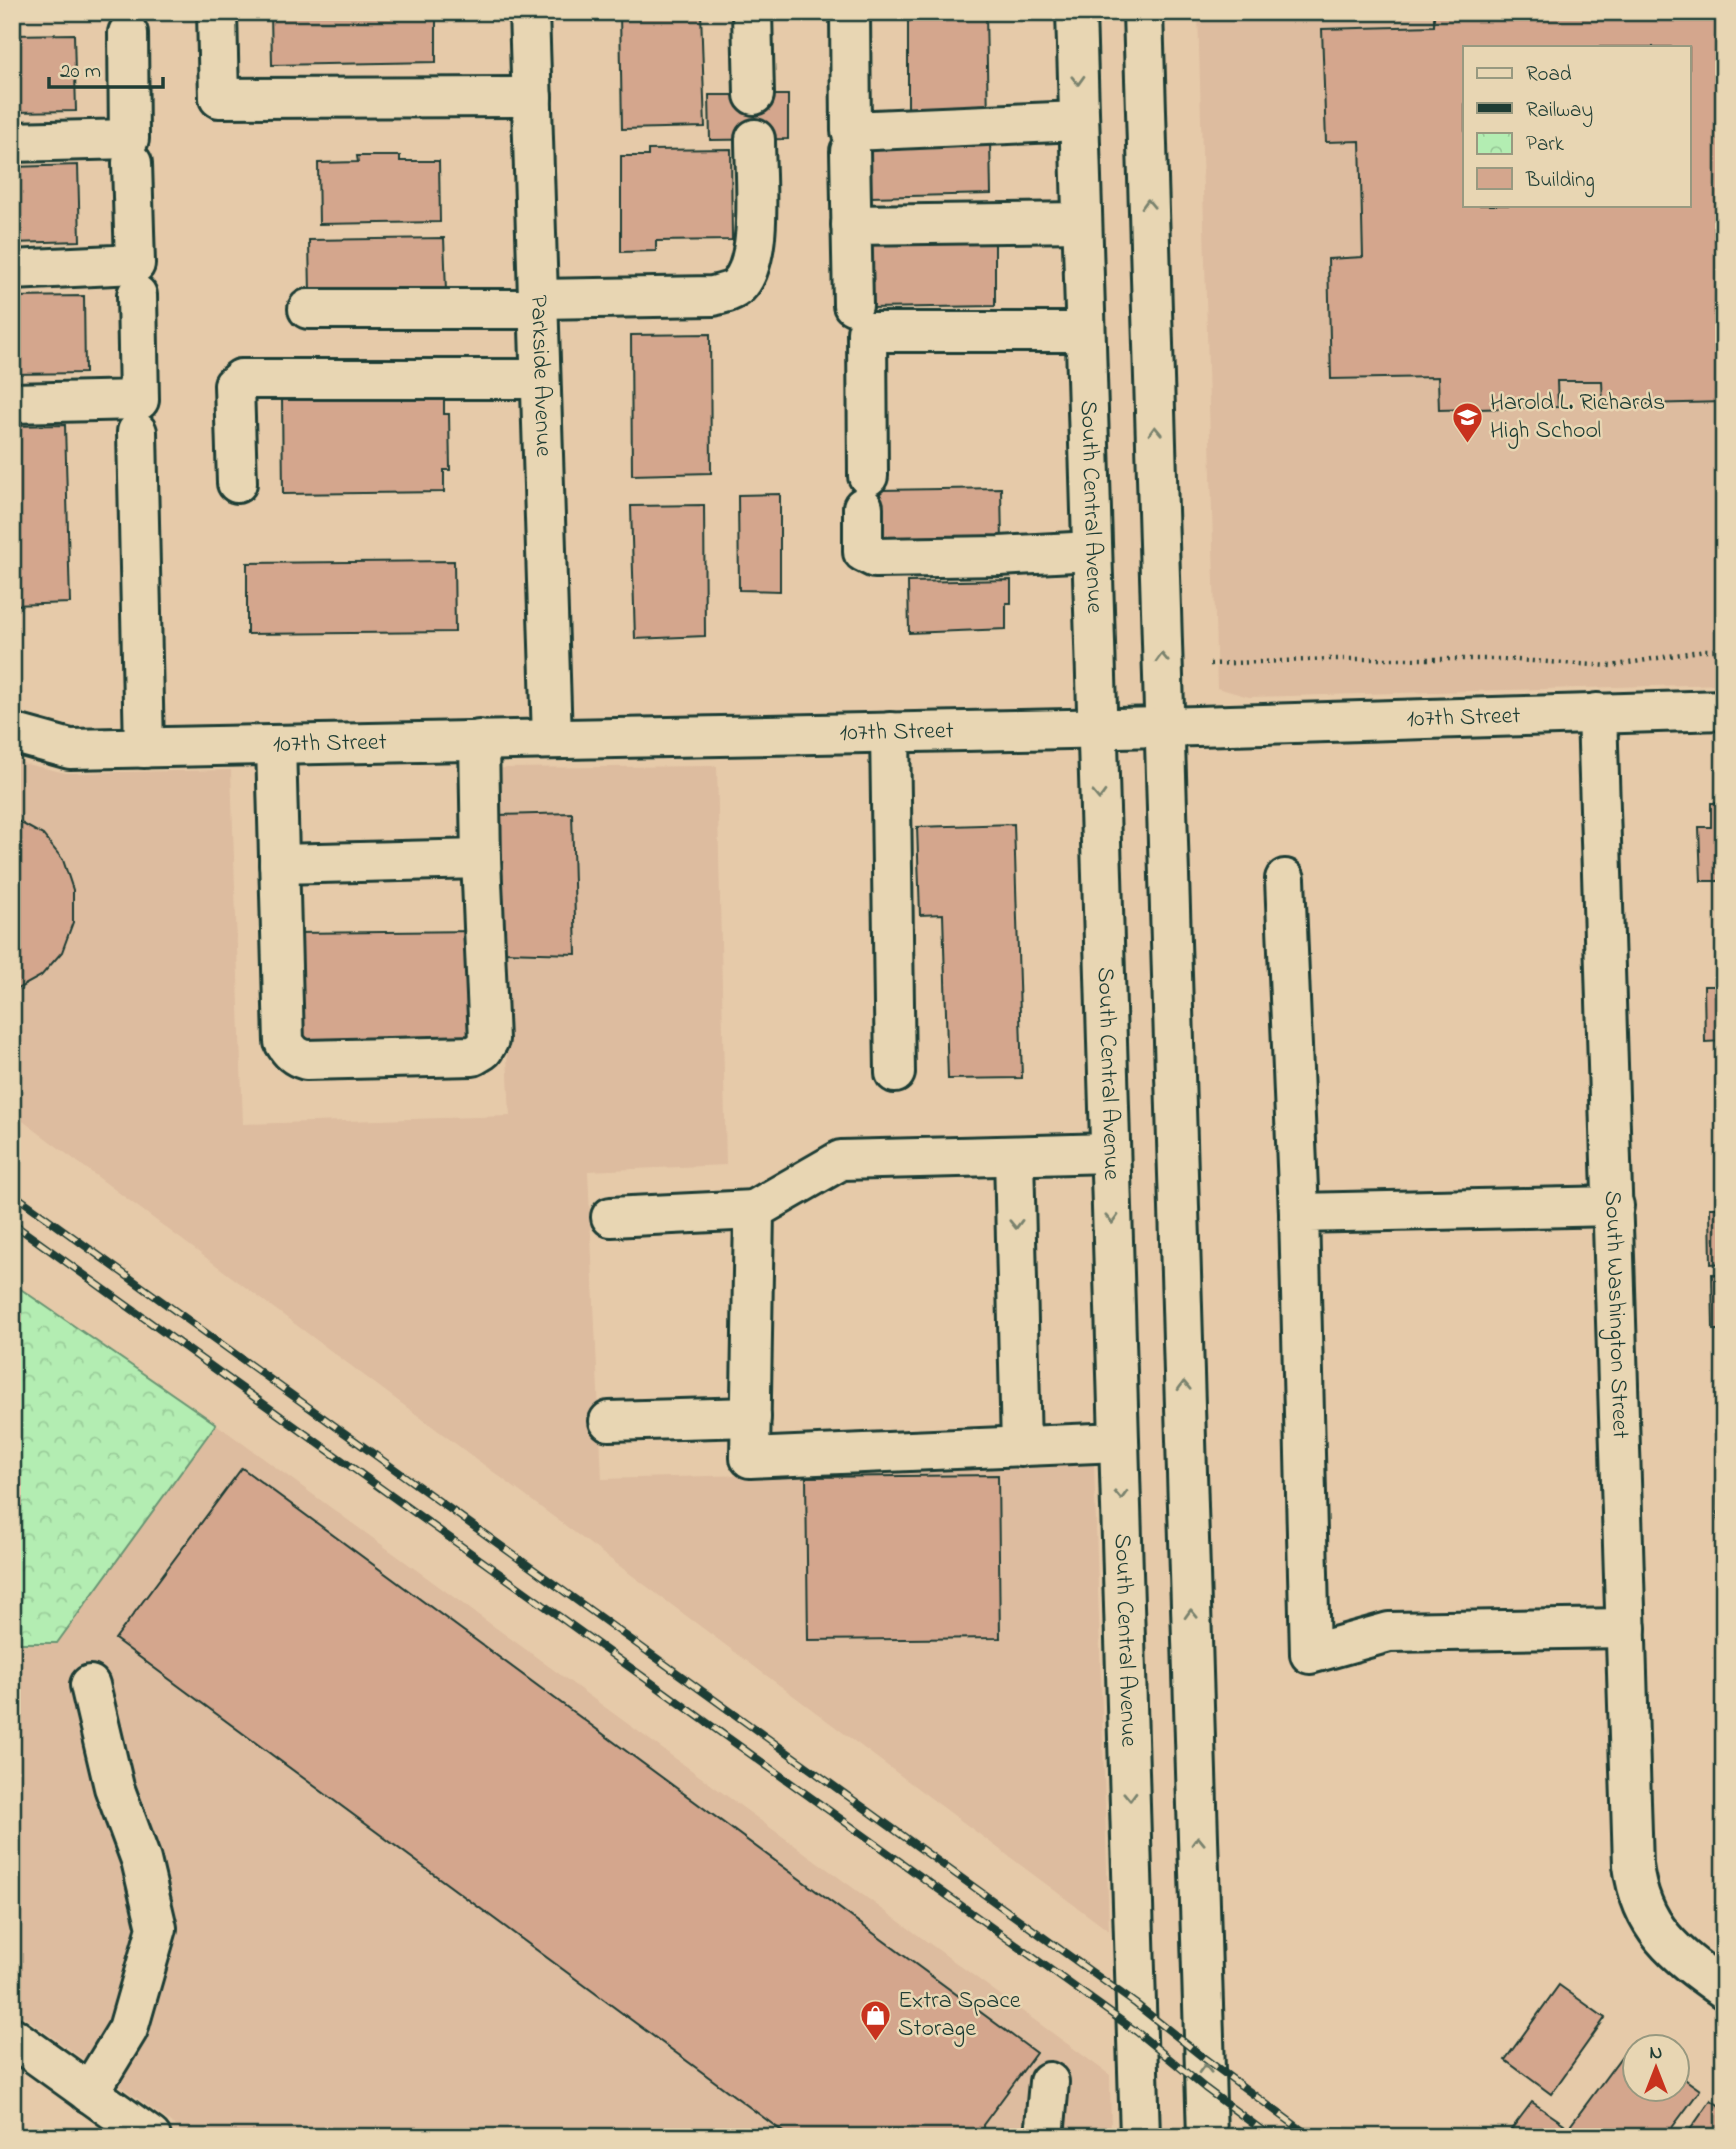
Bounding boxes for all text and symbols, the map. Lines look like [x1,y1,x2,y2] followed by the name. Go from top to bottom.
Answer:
[49,46,163,90] scale bar
[1463,46,1690,206] legend
[60,57,101,87] text: 20 m
[1526,60,1572,90] text: Road
[1070,76,1086,86] one-way arrow
[1526,96,1593,128] text: Railway
[1526,130,1565,160] text: Park
[1525,166,1595,198] text: Building
[1141,198,1156,209] one-way arrow
[520,294,561,458] street label: Parkside Avenue
[1490,386,1665,449] place label: Harold L. Richards High School
[1070,400,1112,614] street label: South Central Avenue
[1450,400,1484,444] school or university icon: Harold L. Richards High School
[1148,425,1163,436] one-way arrow
[1155,653,1170,664] one-way arrow
[1406,699,1521,737] street label: 107th Street
[839,714,954,751] street label: 107th Street
[272,725,387,762] street label: 107th Street
[1091,790,1106,801] one-way arrow
[1087,966,1129,1181] street label: South Central Avenue
[1594,1190,1637,1439] street label: South Washington Street
[1105,1213,1120,1224] one-way arrow
[1008,1219,1023,1230] one-way arrow
[1176,1381,1192,1391] one-way arrow
[1113,1490,1128,1501] one-way arrow
[1104,1533,1146,1748] street label: South Central Avenue
[1183,1608,1199,1618] one-way arrow
[1122,1791,1138,1802] one-way arrow
[1190,1835,1206,1846] one-way arrow
[898,1984,1021,2047] place label: Extra Space Storage
[858,1998,892,2042] shop icon: Extra Space Storage
[1620,2034,1690,2104] north arrow
[1650,2040,1663,2067] text: N
[1197,2063,1212,2074] one-way arrow

